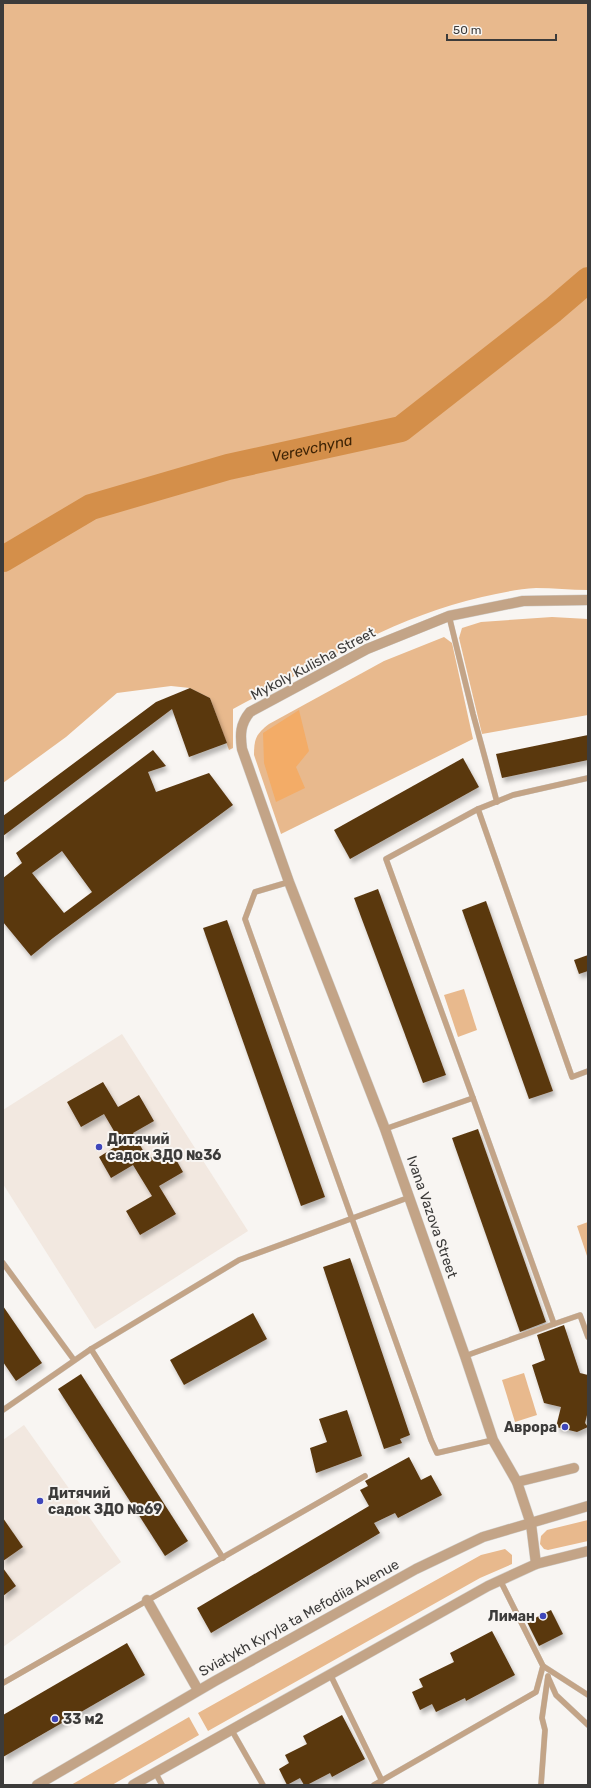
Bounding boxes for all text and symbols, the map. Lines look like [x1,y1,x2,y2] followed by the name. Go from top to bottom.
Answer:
[447,16,556,42] scale bar
[453,23,481,37] text: 50 m
[270,431,354,466] water label: Verevchyna
[248,624,379,704] street label: Mykoly Kulisha Street
[107,1131,221,1164] place label: Дитячий садок ЗДО №36
[94,1142,104,1152] marker: Дитячий садок ЗДО №36
[403,1154,461,1281] street label: Ivana Vazova Street
[504,1419,557,1436] place label: Аврора
[560,1422,570,1432] marker: Аврора
[48,1485,162,1518] place label: Дитячий садок ЗДО №69
[35,1496,45,1506] marker: Дитячий садок ЗДО №69
[196,1556,402,1680] street label: Sviatykh Kyryla ta Mefodiia Avenue
[488,1608,535,1625] place label: Лиман
[538,1611,548,1621] marker: Лиман
[63,1711,104,1728] place label: 33 м2
[50,1714,60,1724] marker: 33 м2

